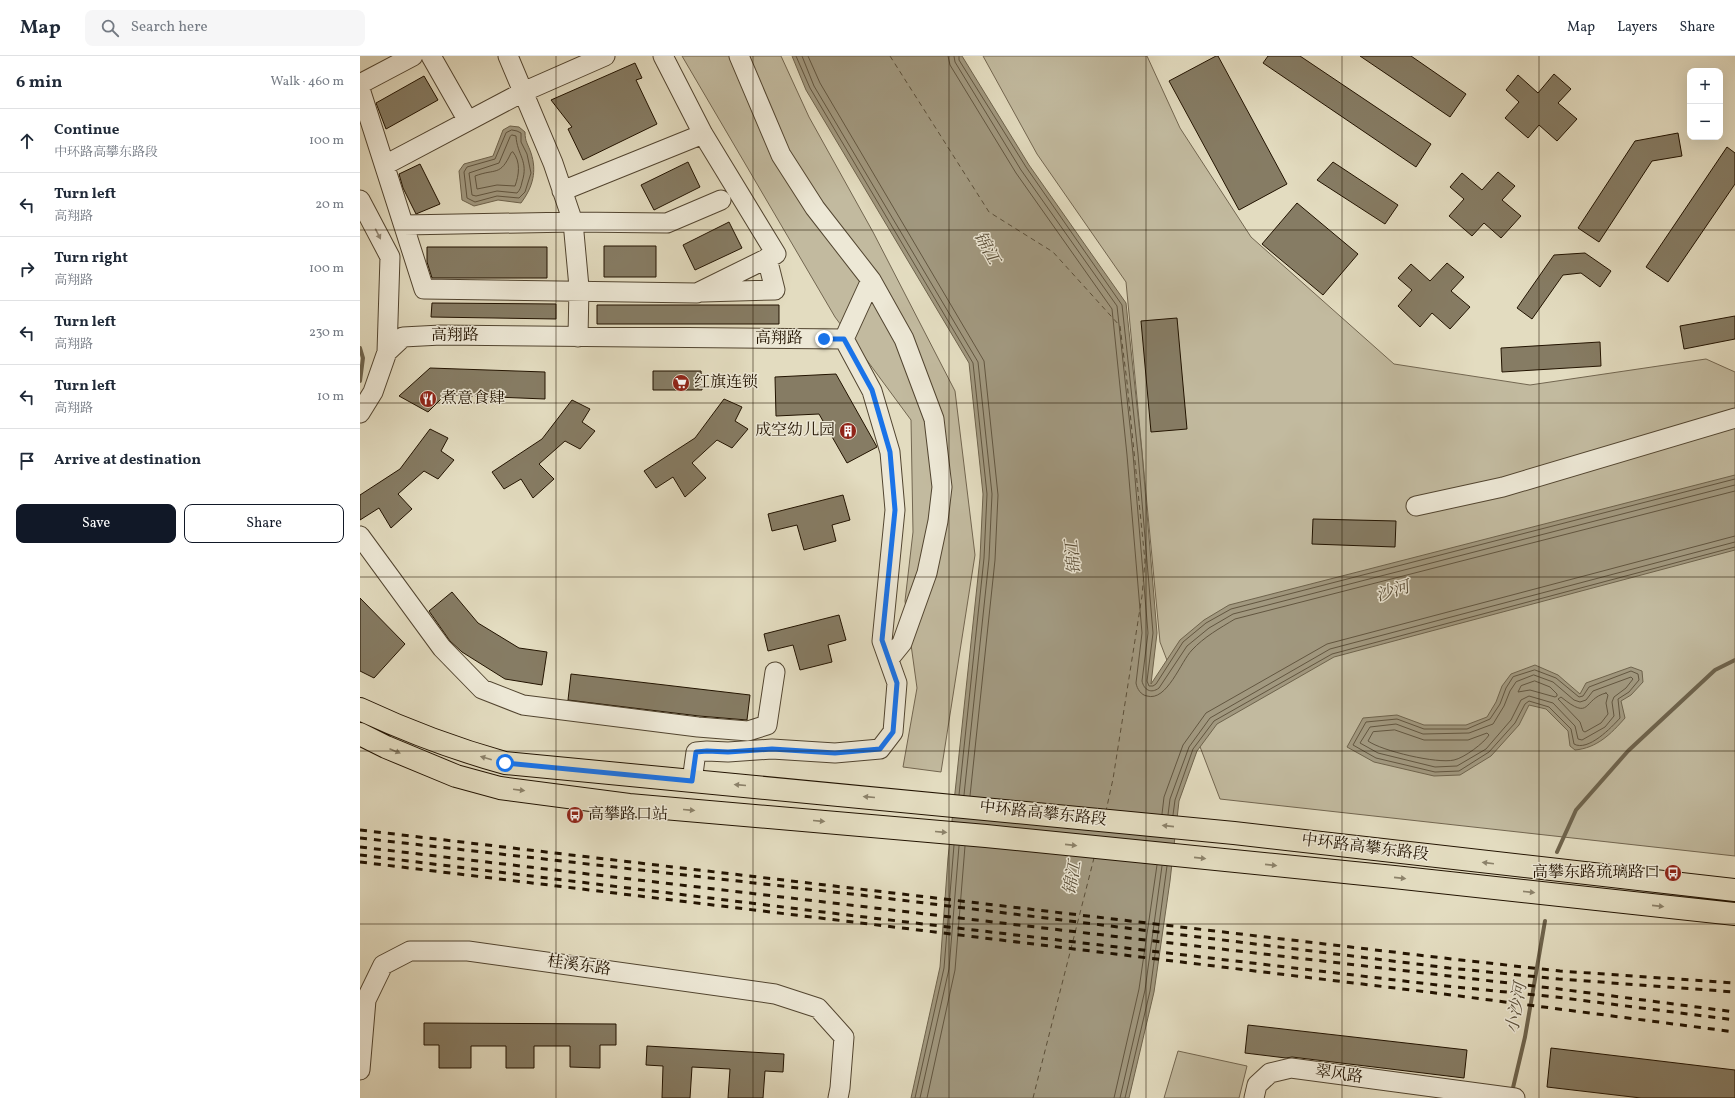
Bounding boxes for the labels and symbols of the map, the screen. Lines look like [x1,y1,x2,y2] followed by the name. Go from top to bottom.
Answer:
[375,228,381,240] one-way arrow
[968,228,1006,271] water label: 锦江
[431,325,479,347] street label: 高翔路
[755,328,803,350] street label: 高翔路
[815,330,833,348] route end
[694,372,758,394] place label: 红旗连锁
[671,373,691,393] supermarket icon: 红旗连锁
[441,388,505,410] place label: 煮意食肆
[418,389,438,409] restaurant icon: 煮意食肆
[755,420,835,442] place label: 成空幼儿园
[838,421,858,441] building icon: 成空幼儿园
[1060,536,1087,575] water label: 锦江
[1373,575,1415,608] water label: 沙河
[390,748,401,754] one-way arrow
[496,754,514,772] route start
[479,755,491,761] one-way arrow
[734,782,746,789] one-way arrow
[513,787,525,793] one-way arrow
[863,794,875,801] one-way arrow
[978,796,1108,832] street label: 中环路高攀东路段
[588,804,668,826] place label: 高攀路口站
[565,805,585,825] bus stop icon: 高攀路口站
[683,807,695,813] one-way arrow
[813,818,825,825] one-way arrow
[1162,823,1174,829] one-way arrow
[935,829,948,836] one-way arrow
[1300,829,1430,867] street label: 中环路高攀东路段
[1065,842,1077,848] one-way arrow
[1194,855,1206,861] one-way arrow
[1059,856,1088,897] water label: 锦江
[1482,859,1494,866] one-way arrow
[1265,862,1277,868] one-way arrow
[1532,862,1660,884] place label: 高攀东路琉璃路口
[1663,863,1683,883] bus stop icon: 高攀东路琉璃路口
[1394,875,1406,881] one-way arrow
[1523,889,1535,895] one-way arrow
[1652,903,1665,909] one-way arrow
[546,951,612,981] street label: 桂溪东路
[1501,978,1533,1035] water label: 小沙河
[1314,1061,1364,1089] street label: 翠风路

